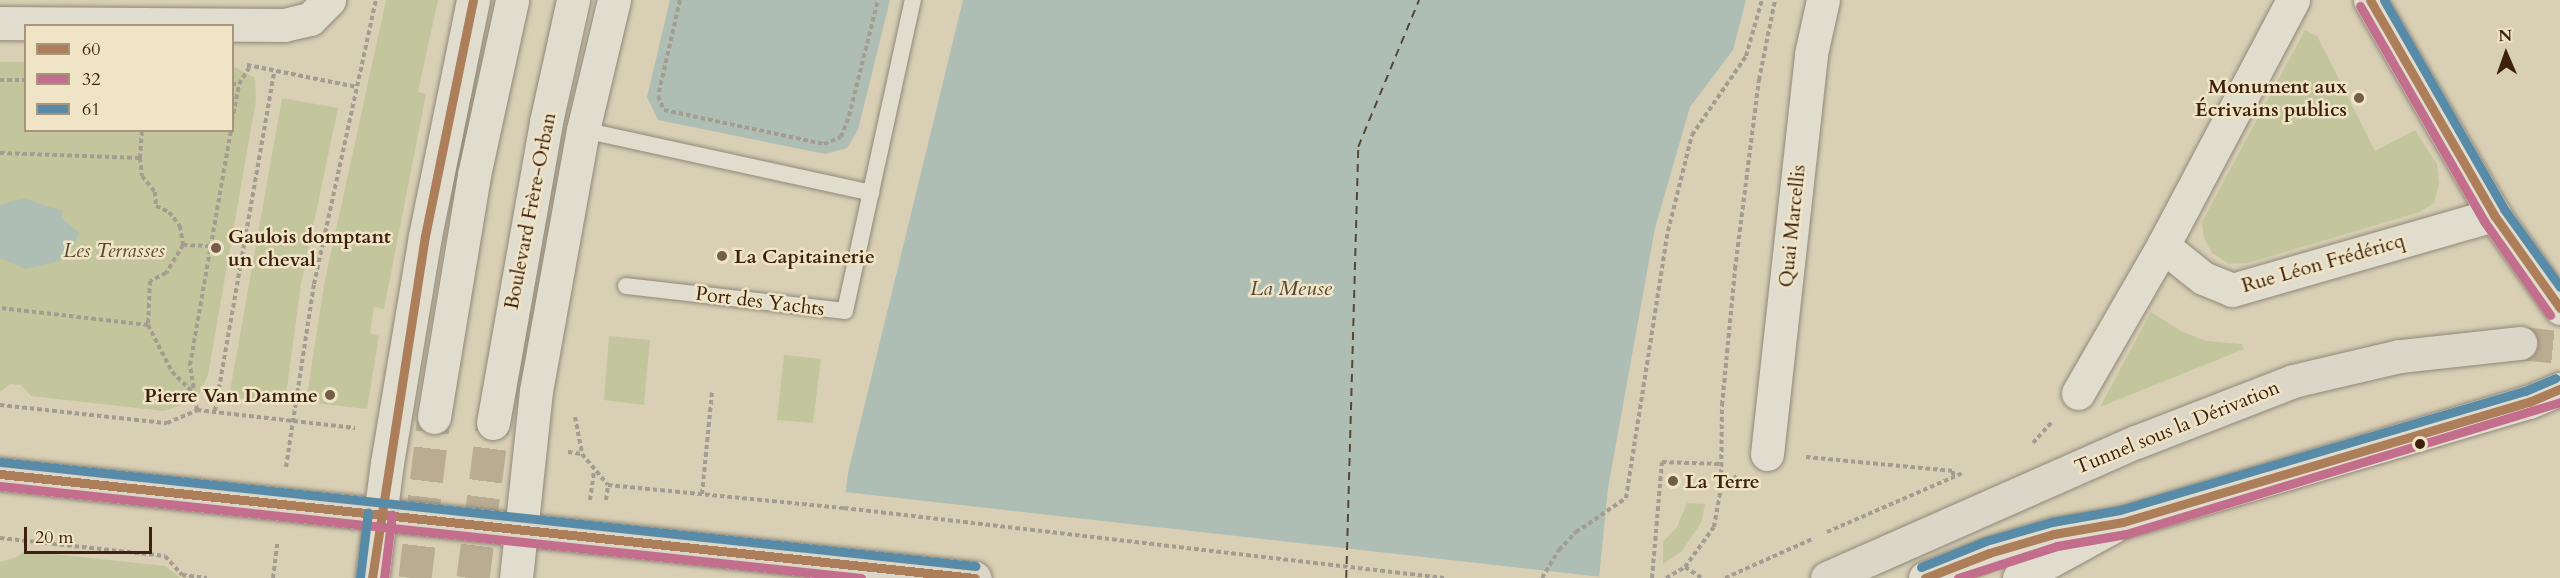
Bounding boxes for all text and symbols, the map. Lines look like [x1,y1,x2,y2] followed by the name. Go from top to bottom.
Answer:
[24,24,234,132] legend
[2476,24,2536,84] north arrow
[2498,25,2513,47] text: N
[82,37,100,62] text: 60
[82,67,100,92] text: 32
[2195,74,2347,121] place label: Monument aux Écrivains publics
[2352,91,2366,105] marker: Monument aux Écrivains publics
[82,97,100,122] text: 61
[499,111,561,311] street label: Boulevard Frère-Orban
[1774,163,1810,289] street label: Quai Marcellis
[228,225,391,272] place label: Gaulois domptant un cheval
[2239,228,2407,298] street label: Rue Léon Frédéricq
[63,238,165,262] park label: Les Terrasses
[209,241,223,255] marker: Gaulois domptant un cheval
[734,244,875,268] place label: La Capitainerie
[715,249,729,263] marker: La Capitainerie
[1250,276,1332,302] water label: La Meuse
[694,281,826,321] street label: Port des Yachts
[2071,375,2283,479] street label: Tunnel sous la Dérivation
[144,383,318,407] place label: Pierre Van Damme
[323,388,337,402] marker: Pierre Van Damme
[2414,438,2426,450] unlabelled marker
[1685,469,1760,493] place label: La Terre
[1666,474,1680,488] marker: La Terre
[27,515,154,553] scale bar
[35,525,74,550] text: 20 m

